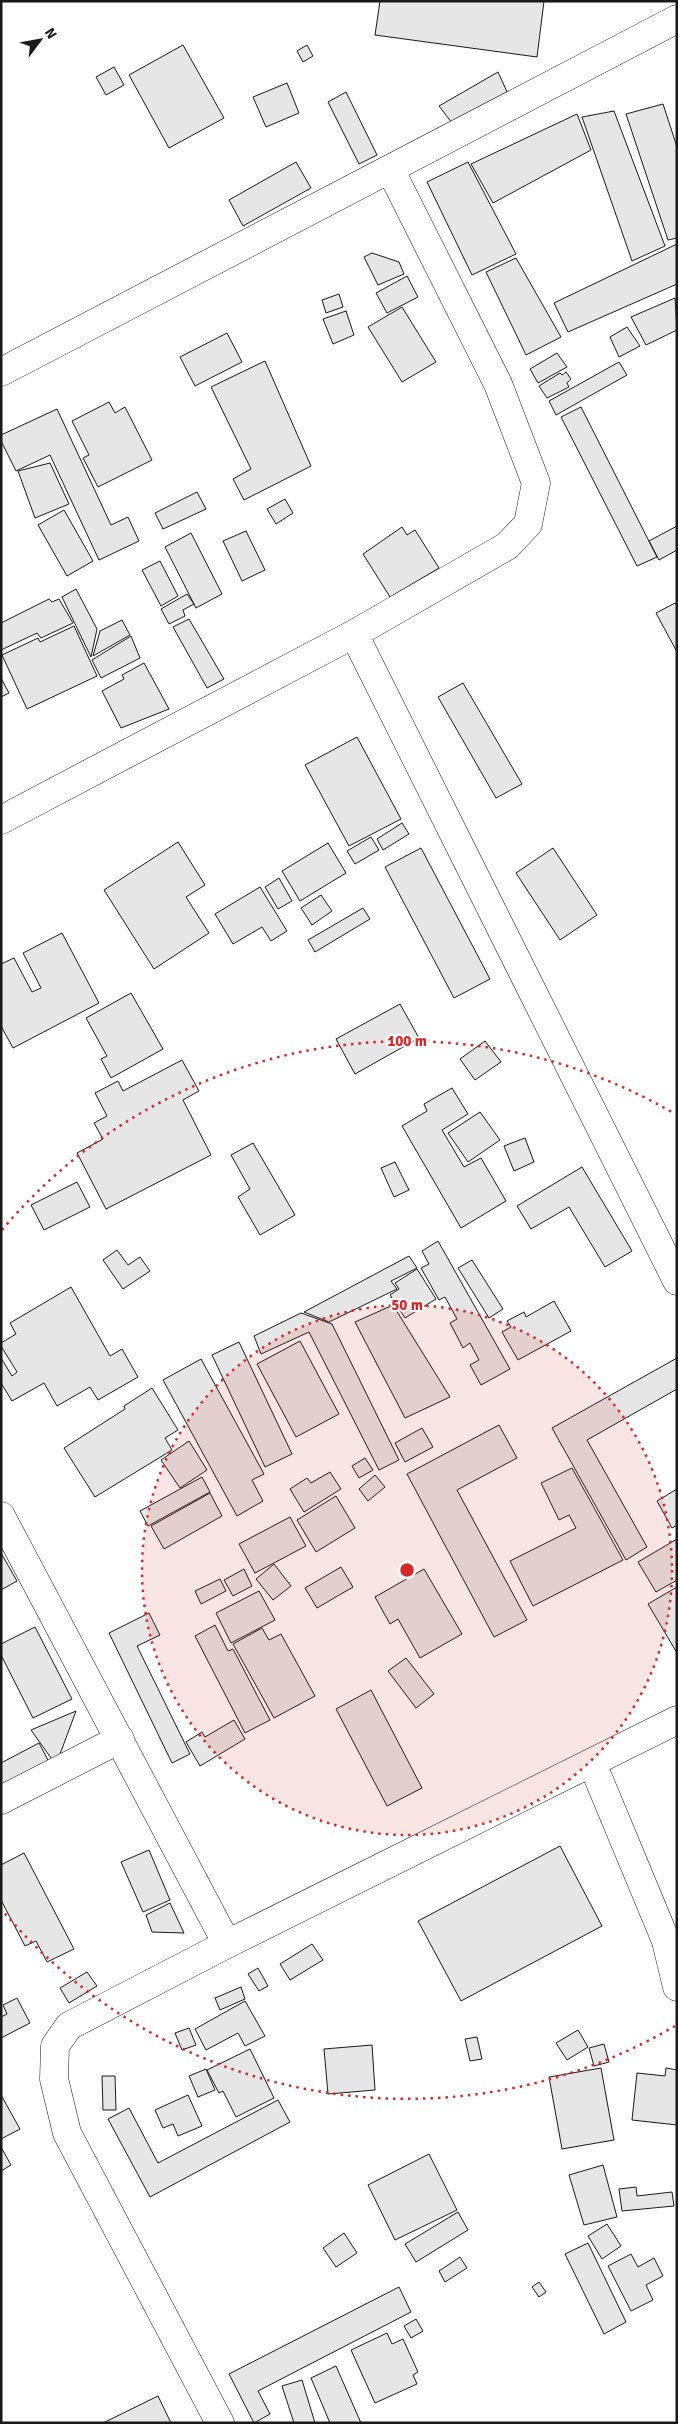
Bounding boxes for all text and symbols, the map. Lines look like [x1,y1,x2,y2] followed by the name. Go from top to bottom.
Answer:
[15,15,65,65] north arrow
[41,25,60,42] text: N
[387,1032,427,1050] text: 100 m
[391,1296,423,1314] text: 50 m
[398,1561,416,1579] centre of rings

